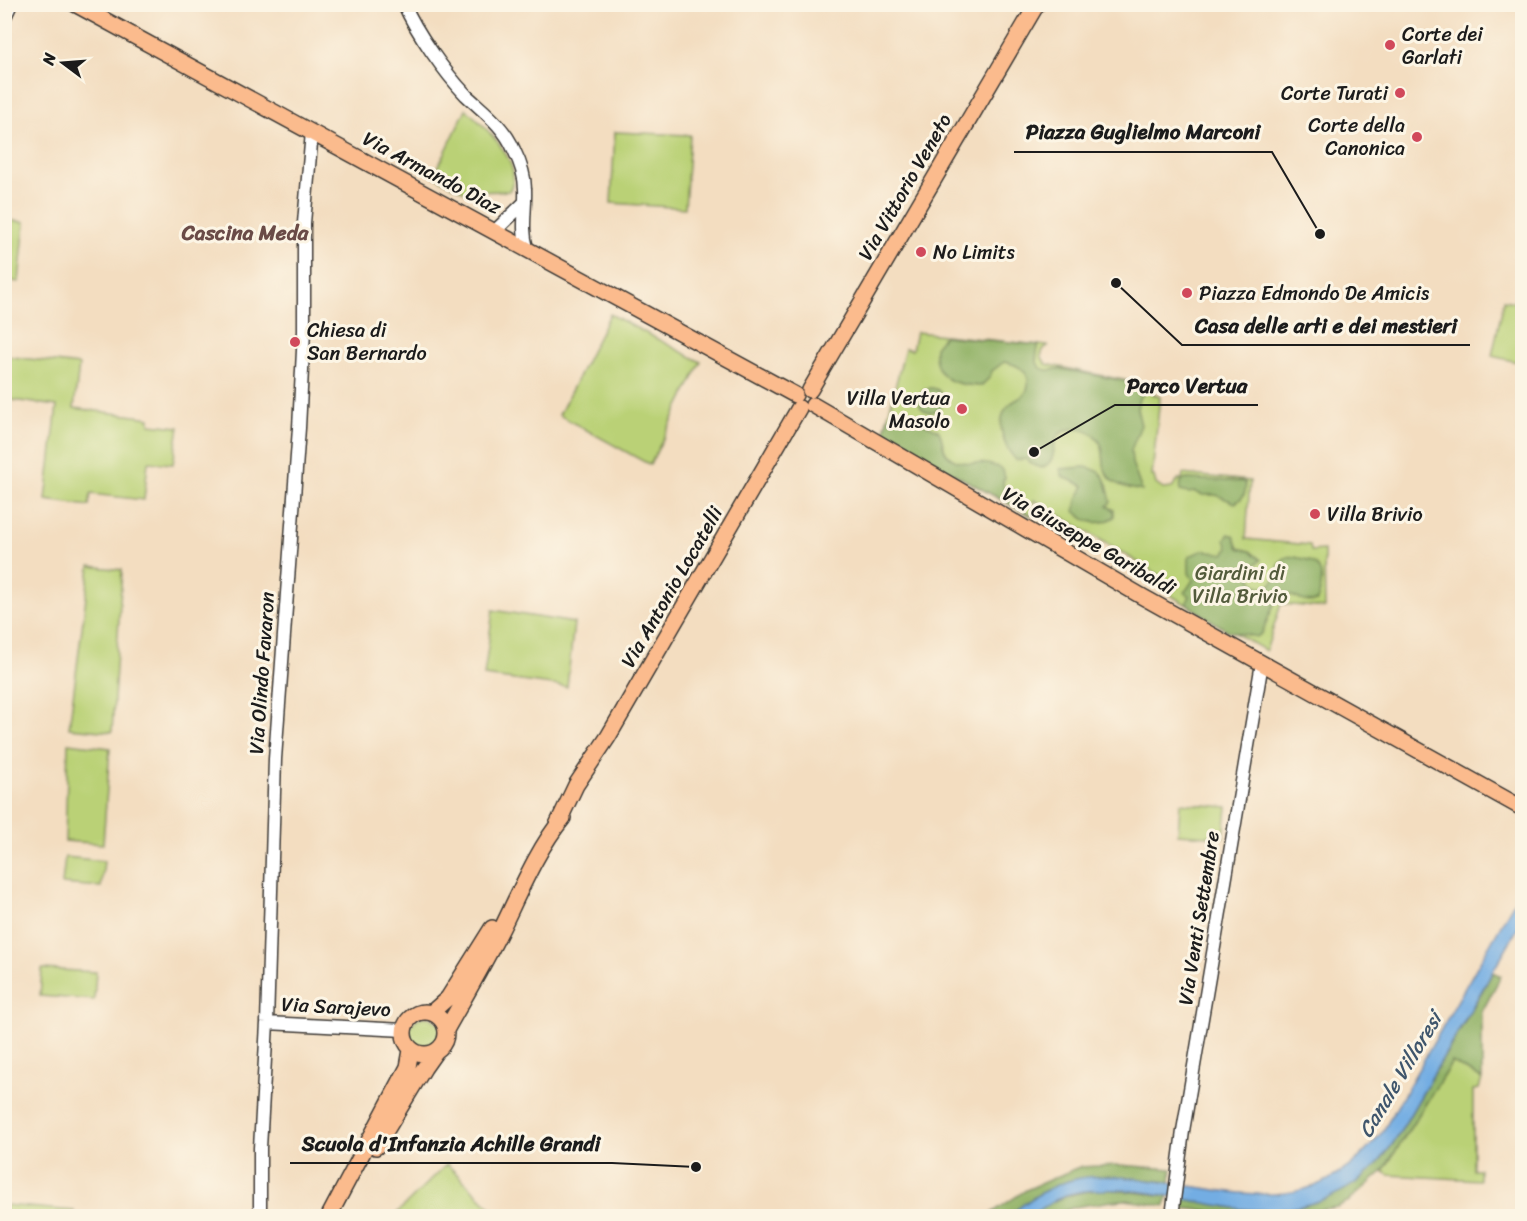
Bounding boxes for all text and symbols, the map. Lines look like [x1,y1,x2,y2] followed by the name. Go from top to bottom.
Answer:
[1402,17,1484,75] place label: Corte dei Garlati
[33,33,93,93] north arrow
[1383,38,1397,52] marker: Corte dei Garlati
[33,49,65,69] text: N
[1281,76,1389,111] place label: Corte Turati
[1393,86,1407,100] marker: Corte Turati
[849,107,961,267] street label: Via Vittorio Veneto
[1308,108,1405,166] place label: Corte della Canonica
[1014,113,1272,152] callout: Piazza Guglielmo Marconi
[1026,113,1261,151] text: Piazza Guglielmo Marconi
[356,122,508,225] street label: Via Armando Diaz
[1410,130,1424,144] marker: Corte della Canonica
[181,214,310,252] district label: Cascina Meda
[933,235,1016,270] place label: No Limits
[914,245,928,259] marker: No Limits
[1199,276,1430,311] place label: Piazza Edmondo De Amicis
[1180,286,1194,300] marker: Piazza Edmondo De Amicis
[1182,306,1470,345] callout: Casa delle arti e dei mestieri
[1194,307,1458,345] text: Casa delle arti e dei mestieri
[307,313,427,371] place label: Chiesa di San Bernardo
[288,335,302,349] marker: Chiesa di San Bernardo
[1115,366,1258,405] callout: Parco Vertua
[1127,367,1249,405] text: Parco Vertua
[847,381,951,439] place label: Villa Vertua Masolo
[955,402,969,416] marker: Villa Vertua Masolo
[996,477,1184,606] street label: Via Giuseppe Garibaldi
[1327,497,1423,532] place label: Villa Brivio
[611,499,733,675] street label: Via Antonio Locatelli
[1308,507,1322,521] marker: Villa Brivio
[1192,556,1288,614] park label: Giardini di Villa Brivio
[239,590,285,756] street label: Via Olindo Favaron
[1168,828,1230,1008] street label: Via Venti Settembre
[280,987,392,1027] street label: Via Sarajevo
[1347,1001,1455,1145] water label: Canale Villoresi
[290,1124,612,1163] callout: Scuola d'Infanzia Achille Grandi
[301,1125,602,1163] text: Scuola d'Infanzia Achille Grandi

